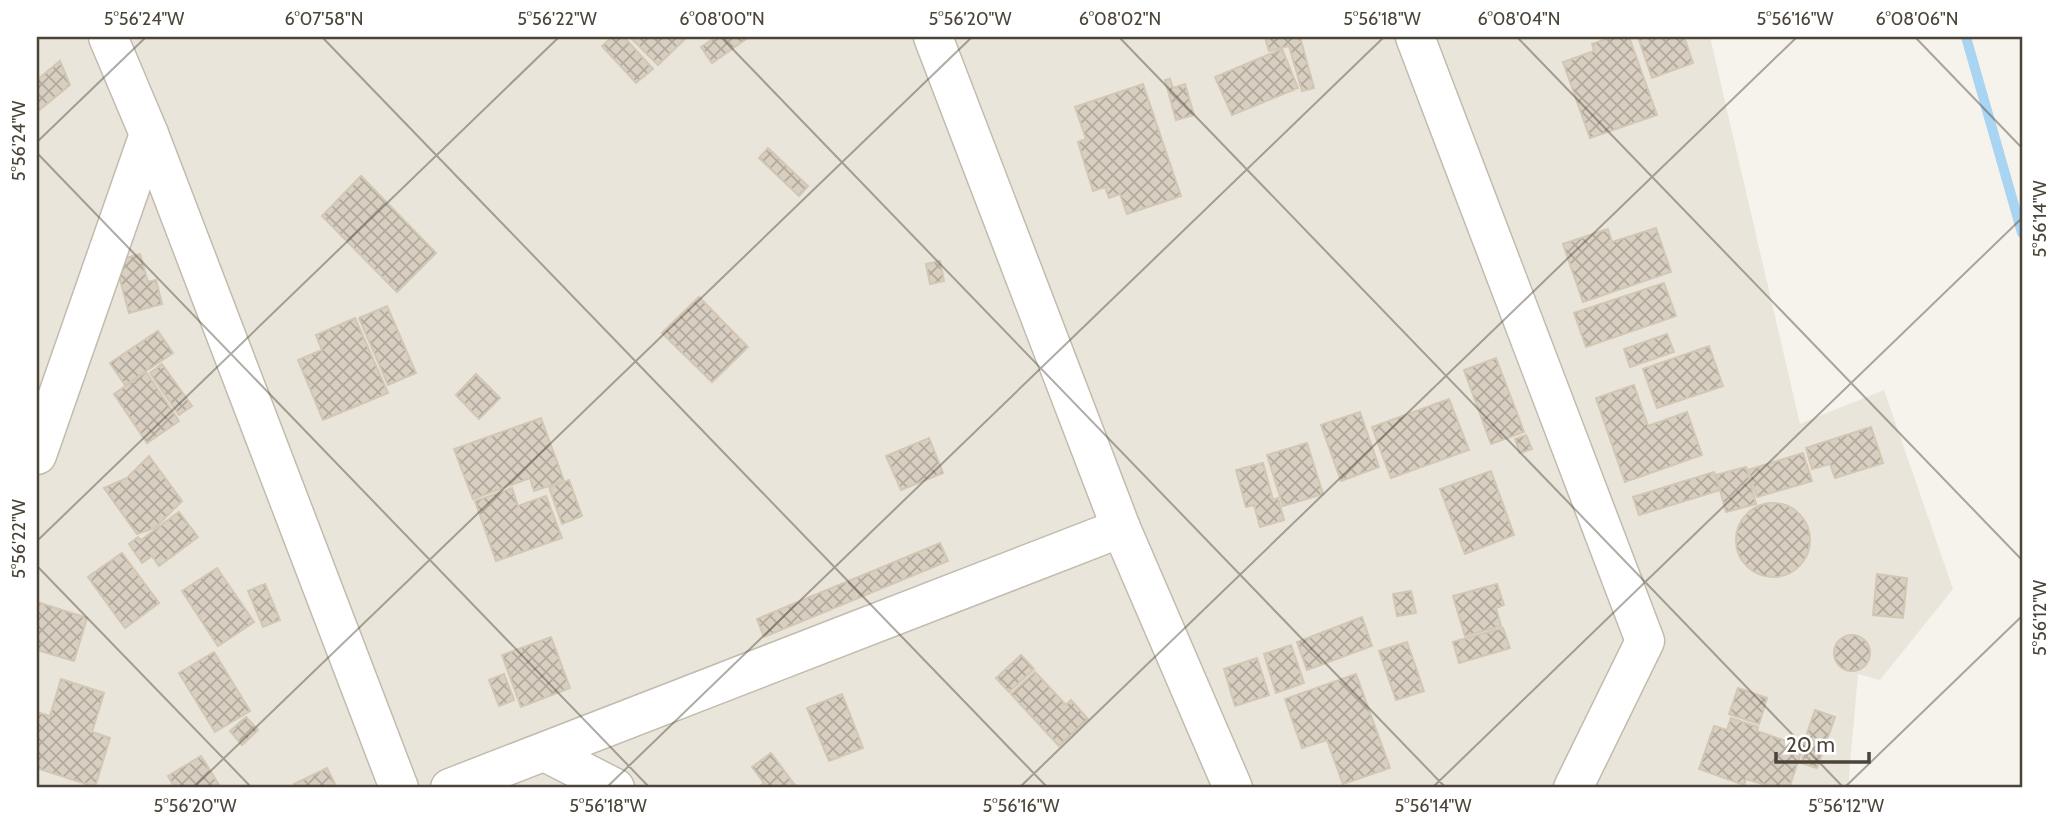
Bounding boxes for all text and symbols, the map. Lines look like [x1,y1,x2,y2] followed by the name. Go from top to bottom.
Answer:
[104,8,184,30] text: 5°56'24"W
[285,8,363,30] text: 6°07'58"N
[517,8,597,30] text: 5°56'22"W
[679,8,765,30] text: 6°08'00"N
[929,8,1011,30] text: 5°56'20"W
[1079,8,1161,30] text: 6°08'02"N
[1343,8,1421,30] text: 5°56'18"W
[1477,8,1561,30] text: 6°08'04"N
[1757,8,1833,30] text: 5°56'16"W
[1875,8,1959,30] text: 6°08'06"N
[8,101,30,181] text: 5°56'24"W
[2029,181,2051,257] text: 5°56'14"W
[8,499,30,579] text: 5°56'22"W
[2029,580,2051,656] text: 5°56'12"W
[1776,720,1868,764] scale bar
[1786,732,1835,757] text: 20 m
[154,795,236,817] text: 5°56'20"W
[569,795,647,817] text: 5°56'18"W
[983,795,1059,817] text: 5°56'16"W
[1395,795,1471,817] text: 5°56'14"W
[1808,795,1884,817] text: 5°56'12"W

